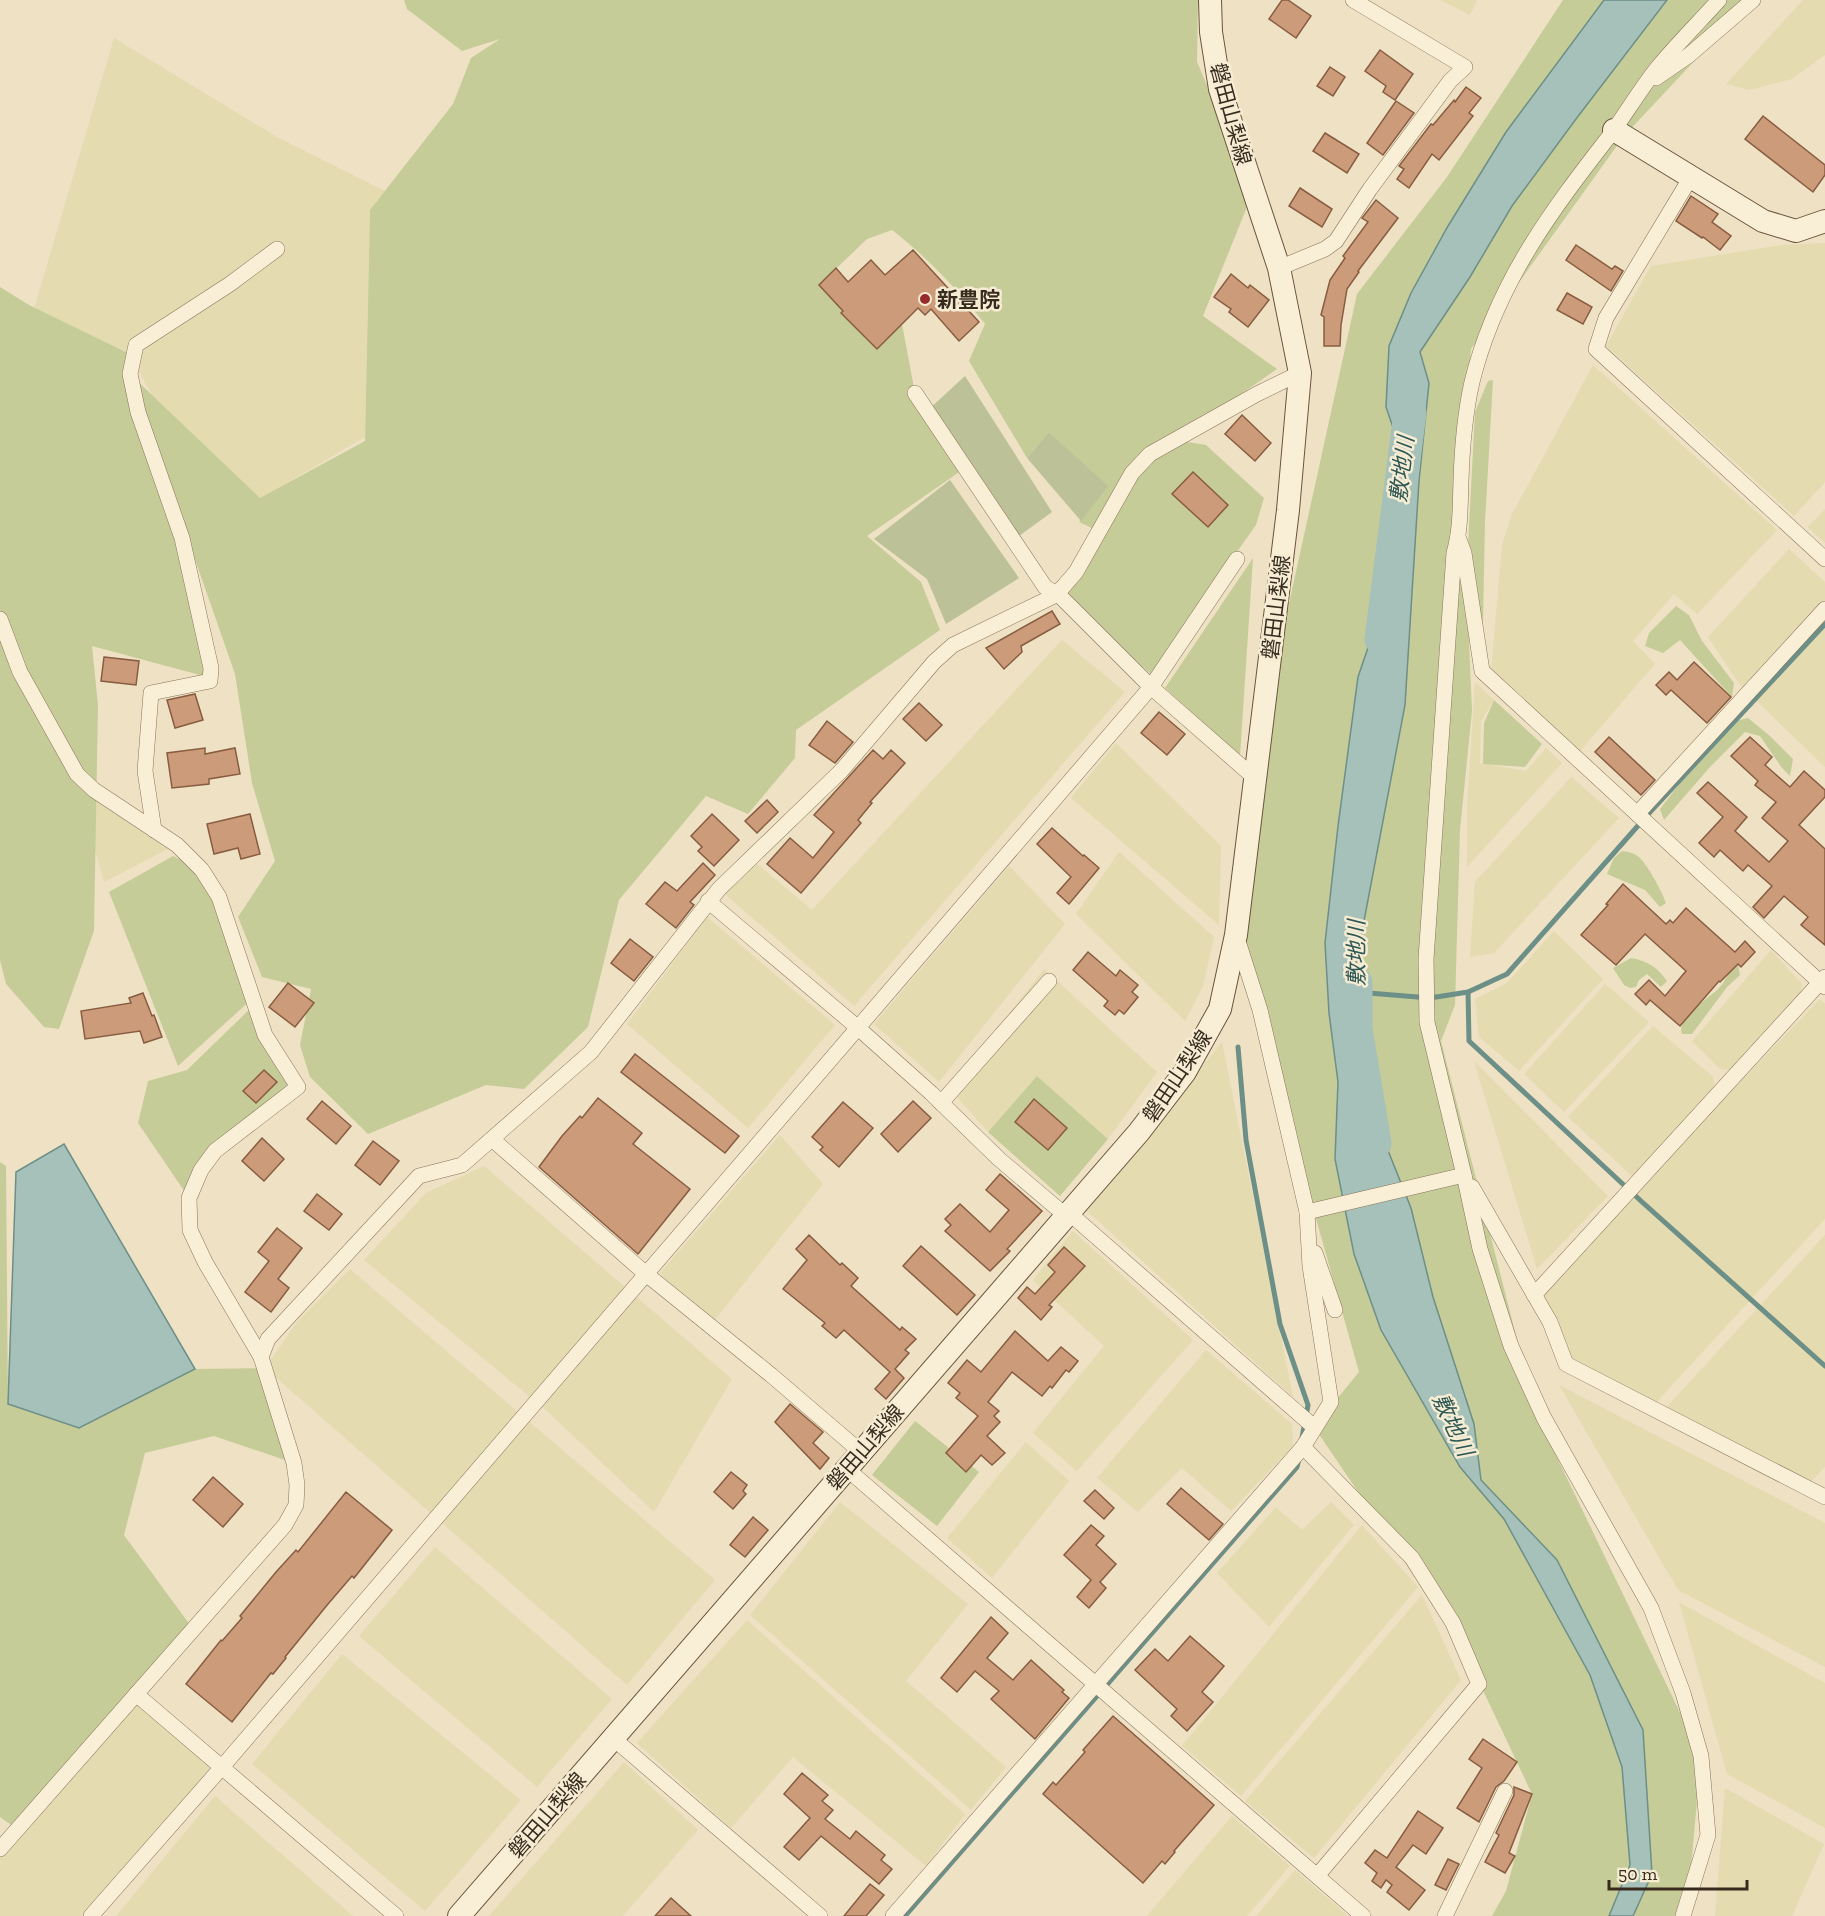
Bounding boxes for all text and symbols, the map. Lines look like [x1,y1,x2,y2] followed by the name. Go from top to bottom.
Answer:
[1205,60,1257,168] street label: 磐田山梨線
[937,287,1000,312] place label: 新豊院
[918,292,932,306] marker: 新豊院
[1385,433,1420,503] water label: 敷地川
[1257,553,1295,661] street label: 磐田山梨線
[1343,918,1370,986] water label: 敷地川
[1137,1025,1217,1127] street label: 磐田山梨線
[1427,1389,1480,1462] water label: 敷地川
[821,1399,909,1495] street label: 磐田山梨線
[503,1767,591,1863] street label: 磐田山梨線
[1609,1853,1747,1891] scale bar
[1618,1863,1658,1885] text: 50 m

